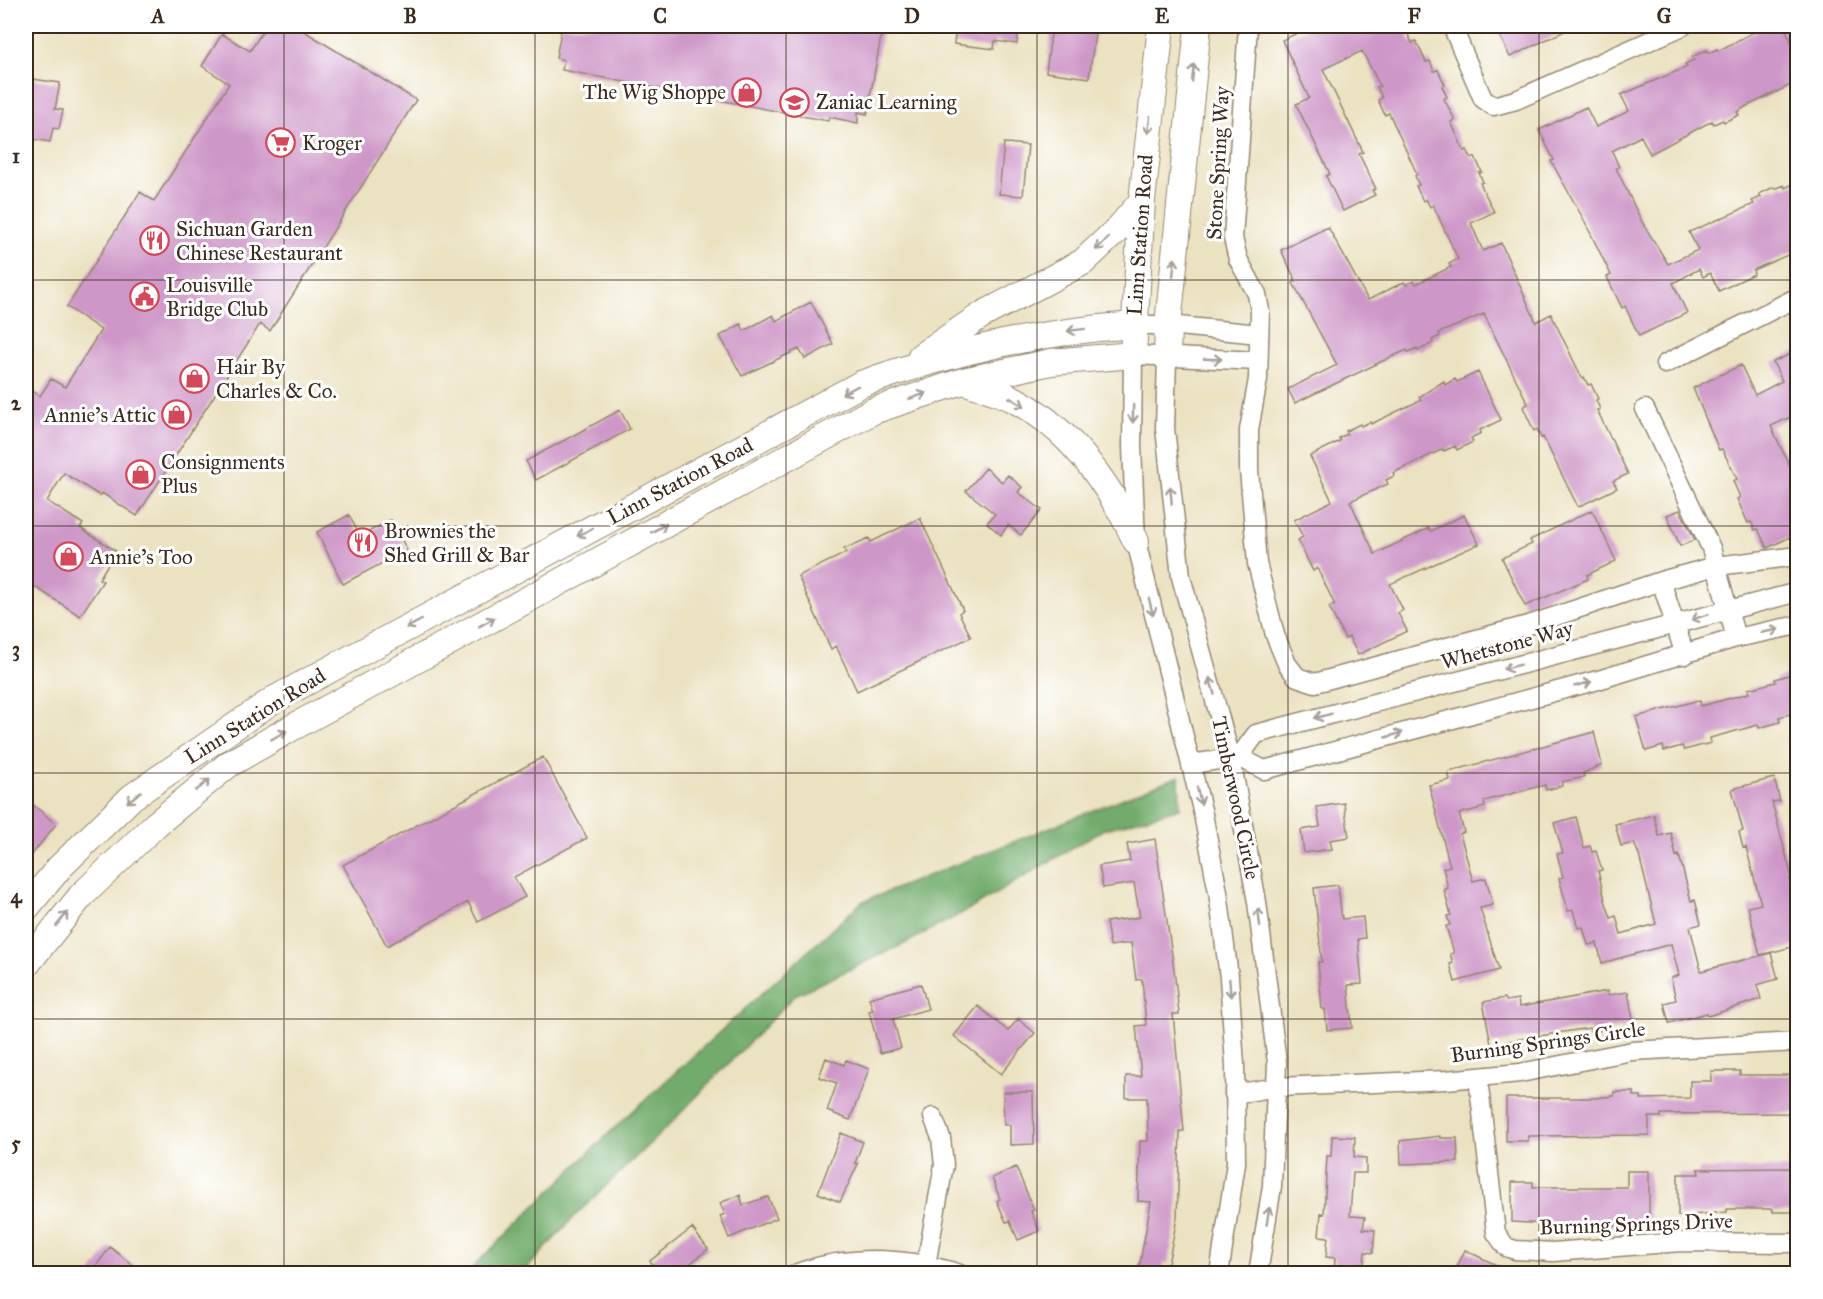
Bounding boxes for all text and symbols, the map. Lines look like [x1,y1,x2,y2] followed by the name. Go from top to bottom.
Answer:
[149,4,165,28] text: A
[403,4,417,28] text: B
[653,4,667,28] text: C
[904,4,920,28] text: D
[1155,4,1170,28] text: E
[1407,4,1421,28] text: F
[1657,4,1672,28] text: G
[1188,64,1199,84] one-way arrow
[731,76,763,108] shop icon: The Wig Shoppe
[583,79,726,105] place label: The Wig Shoppe
[1201,84,1235,241] street label: Stone Spring Way
[779,86,811,118] school or university icon: Zaniac Learning
[816,89,957,115] place label: Zaniac Learning
[1143,115,1154,135] one-way arrow
[265,127,297,159] supermarket icon: Kroger
[302,130,362,156] place label: Kroger
[12,144,20,168] text: 1
[1121,153,1159,316] street label: Linn Station Road
[176,216,343,266] place label: Sichuan Garden Chinese Restaurant
[139,225,171,257] restaurant icon: Sichuan Garden Chinese Restaurant
[1095,237,1110,251] one-way arrow
[1169,258,1180,278] one-way arrow
[166,272,268,322] place label: Louisville Bridge Club
[129,281,161,313] public building icon: Louisville Bridge Club
[1066,325,1086,336] one-way arrow
[216,354,337,404] place label: Hair By Charles & Co.
[1202,354,1222,365] one-way arrow
[179,363,211,395] shop icon: Hair By Charles & Co.
[842,384,859,396] one-way arrow
[908,389,927,400] one-way arrow
[11,391,22,415] text: 2
[1008,396,1025,408] one-way arrow
[161,399,193,431] shop icon: Annie's Attic
[43,402,156,428] place label: Annie's Attic
[1127,403,1139,423] one-way arrow
[603,431,758,530] street label: Linn Station Road
[161,449,285,499] place label: Consignments Plus
[124,458,156,490] shop icon: Consignments Plus
[1165,486,1176,506] one-way arrow
[384,518,529,568] place label: Brownies the Shed Grill & Bar
[649,522,667,533] one-way arrow
[347,527,379,559] restaurant icon: Brownies the Shed Grill & Bar
[577,527,595,538] one-way arrow
[53,541,85,573] shop icon: Annie's Too
[89,544,193,570] place label: Annie's Too
[1146,597,1158,616] one-way arrow
[1691,612,1710,623] one-way arrow
[1438,615,1577,675] street label: Whetstone Way
[478,616,496,627] one-way arrow
[405,619,423,630] one-way arrow
[1760,625,1780,636] one-way arrow
[12,637,20,662] text: 3
[180,662,331,770] street label: Linn Station Road
[1503,662,1522,674] one-way arrow
[1206,676,1217,695] one-way arrow
[1573,678,1592,689] one-way arrow
[1314,711,1333,723] one-way arrow
[1206,714,1266,882] street label: Timberwood Circle
[270,729,288,740] one-way arrow
[1385,729,1404,740] one-way arrow
[195,779,211,792] one-way arrow
[1193,786,1205,805] one-way arrow
[126,790,142,803] one-way arrow
[10,884,22,909] text: 4
[1254,908,1265,928] one-way arrow
[55,912,69,927] one-way arrow
[1225,978,1236,998] one-way arrow
[1449,1015,1647,1069] street label: Burning Springs Circle
[11,1131,21,1155] text: 5
[1262,1206,1273,1226] one-way arrow
[1539,1208,1734,1240] street label: Burning Springs Drive

